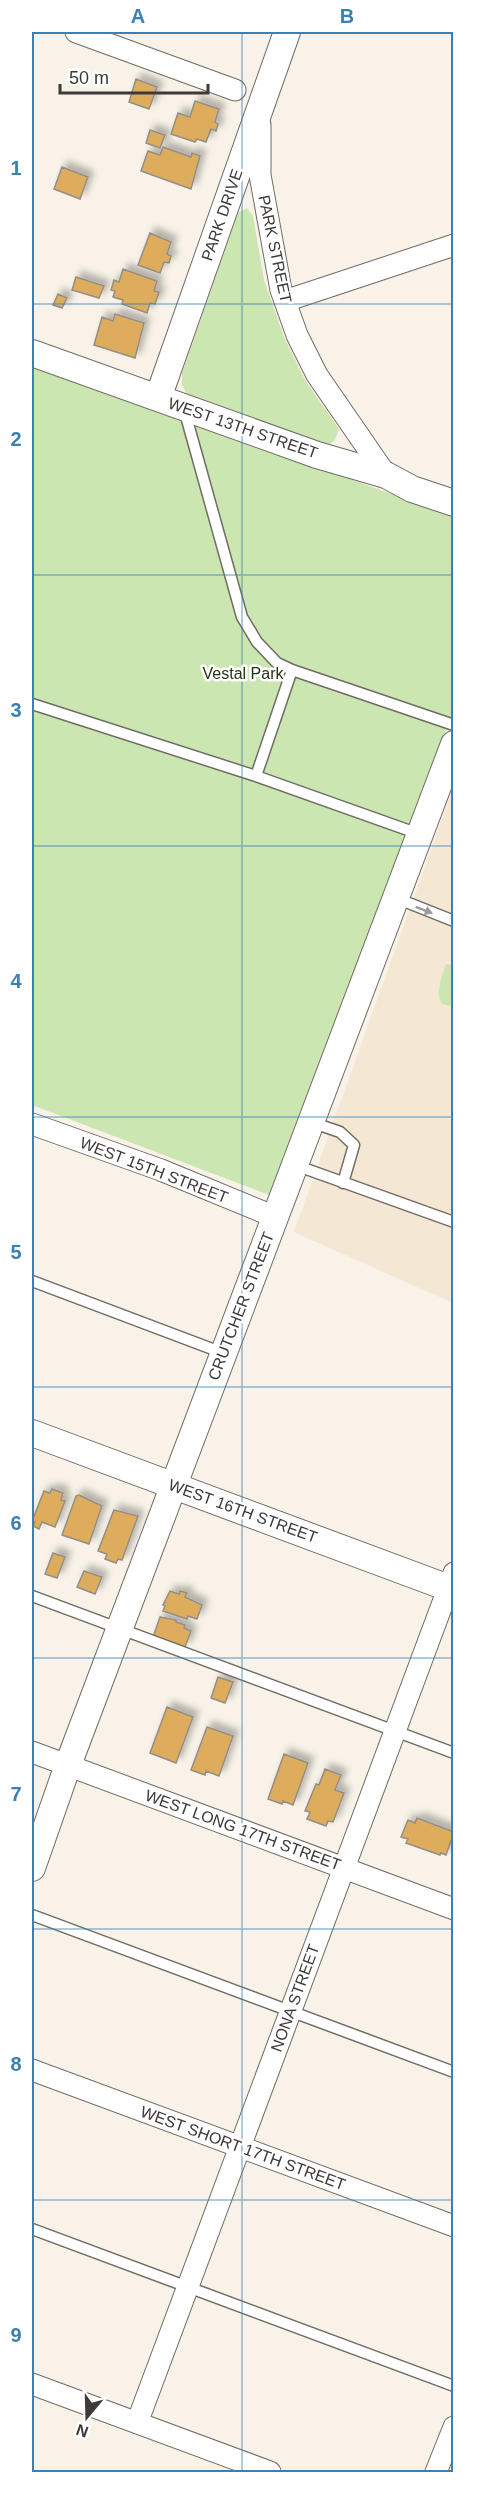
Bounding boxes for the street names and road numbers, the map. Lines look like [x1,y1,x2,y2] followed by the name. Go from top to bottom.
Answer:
[198,167,246,263] street label: PARK DRIVE
[255,193,295,305] street label: PARK STREET
[166,394,320,462] street label: WEST 13TH STREET
[78,1134,231,1206] street label: WEST 15TH STREET
[205,1229,277,1382] street label: CRUTCHER STREET
[166,1476,320,1546] street label: WEST 16TH STREET
[143,1787,343,1873] street label: WEST LONG 17TH STREET
[268,1942,322,2054] street label: NONA STREET
[138,2103,348,2193] street label: WEST SHORT 17TH STREET

